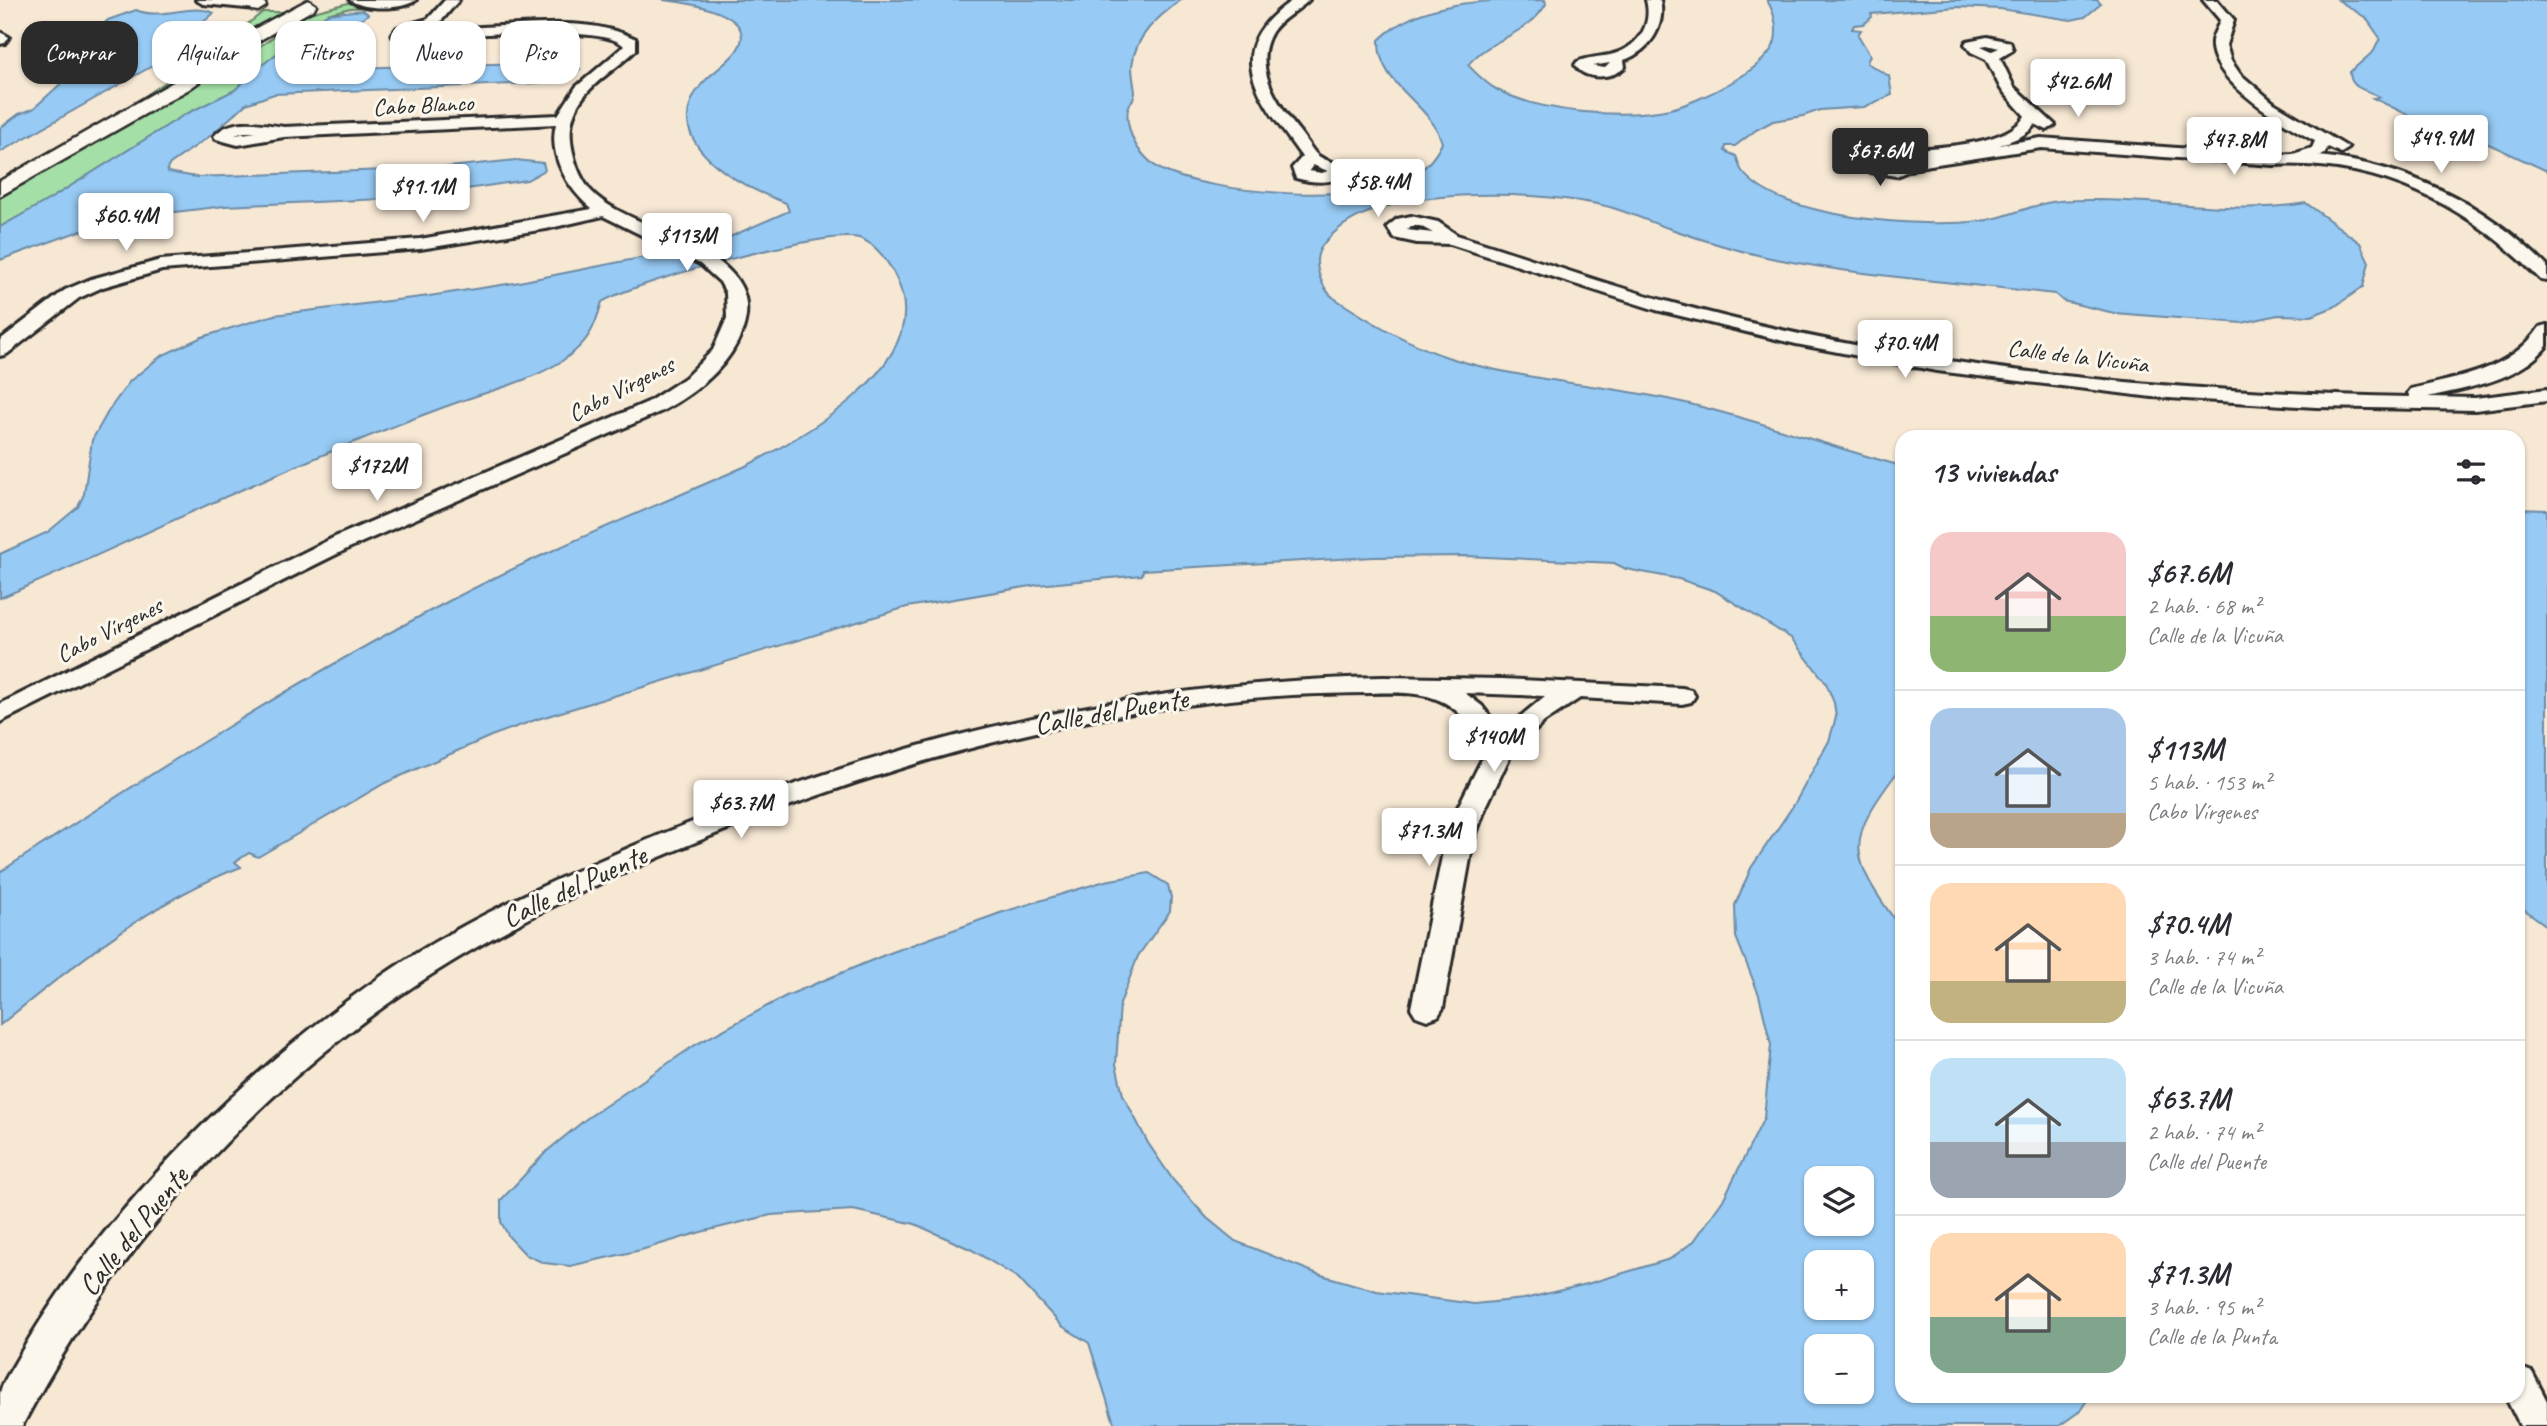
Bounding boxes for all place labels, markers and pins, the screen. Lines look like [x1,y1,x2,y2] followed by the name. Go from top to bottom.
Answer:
[2021,60,2135,119] pin: $42.6M
[2384,116,2498,175] pin: $49.9M
[2177,118,2291,177] pin: $47.8M
[1823,128,1937,188] pin: $67.6M
[1321,160,1435,219] pin: $58.4M
[366,164,480,224] pin: $91.1M
[69,194,183,253] pin: $60.4M
[638,214,736,273] pin: $113M
[1848,320,1962,380] pin: $70.4M
[328,444,426,503] pin: $172M
[1445,714,1543,774] pin: $140M
[684,780,798,840] pin: $63.7M
[1372,808,1486,868] pin: $71.3M

